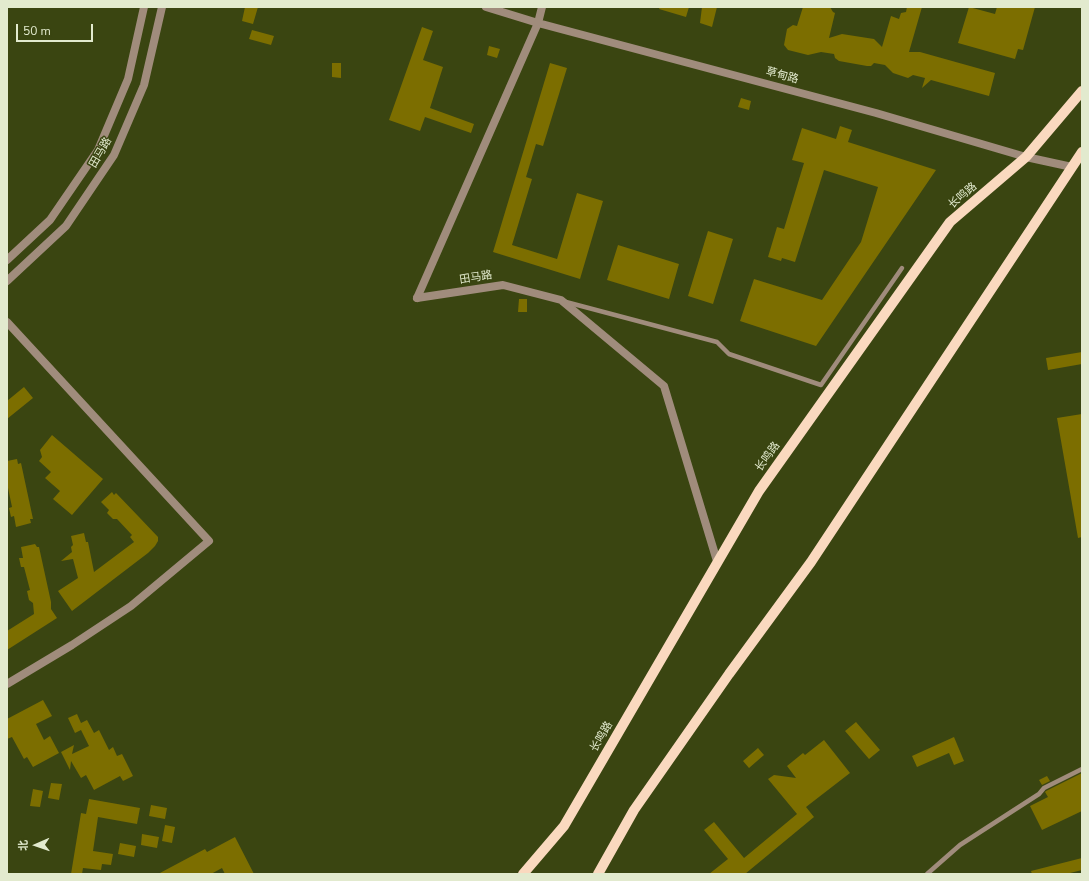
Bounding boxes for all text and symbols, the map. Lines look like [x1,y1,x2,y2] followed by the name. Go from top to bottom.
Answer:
[18,16,95,42] scale bar
[23,23,51,39] text: 50 m
[764,65,800,87] street label: 草甸路
[87,135,115,171] street label: 田马路
[946,180,980,212] street label: 长鸣路
[459,269,493,287] street label: 田马路
[753,440,783,474] street label: 长鸣路
[588,719,616,755] street label: 长鸣路
[16,825,56,865] north arrow
[16,840,31,851] text: 北

